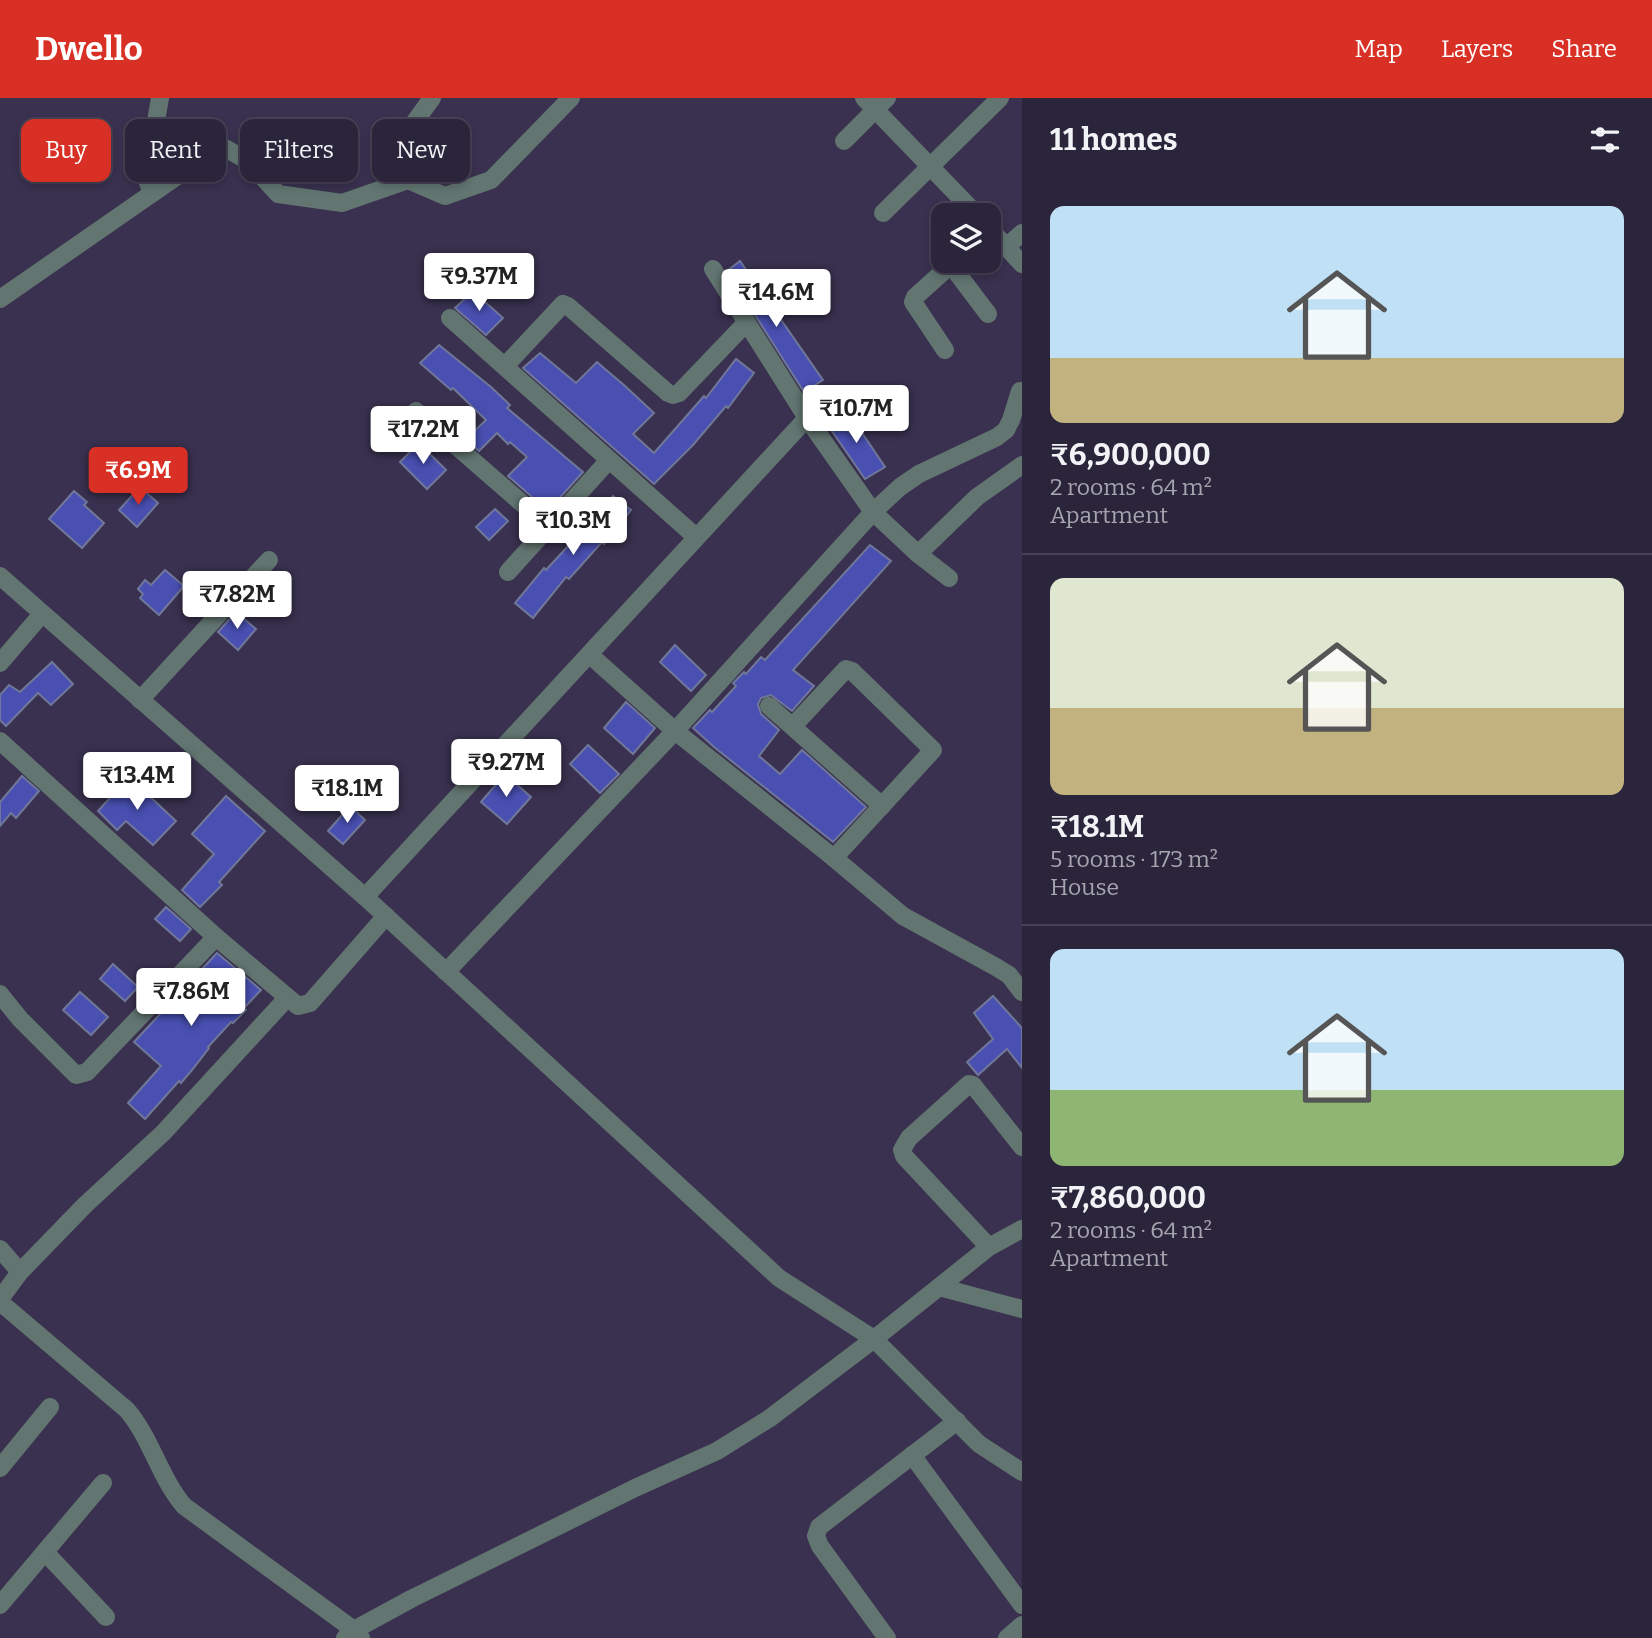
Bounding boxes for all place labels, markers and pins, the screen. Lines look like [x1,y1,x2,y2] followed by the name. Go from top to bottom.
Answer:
[422,254,536,313] pin: ₹9.37M
[719,270,833,329] pin: ₹14.6M
[799,386,913,445] pin: ₹10.7M
[366,406,480,466] pin: ₹17.2M
[89,448,187,507] pin: ₹6.9M
[516,498,630,557] pin: ₹10.3M
[180,572,294,631] pin: ₹7.82M
[449,740,563,799] pin: ₹9.27M
[80,752,194,812] pin: ₹13.4M
[290,766,404,825] pin: ₹18.1M
[134,968,248,1028] pin: ₹7.86M

